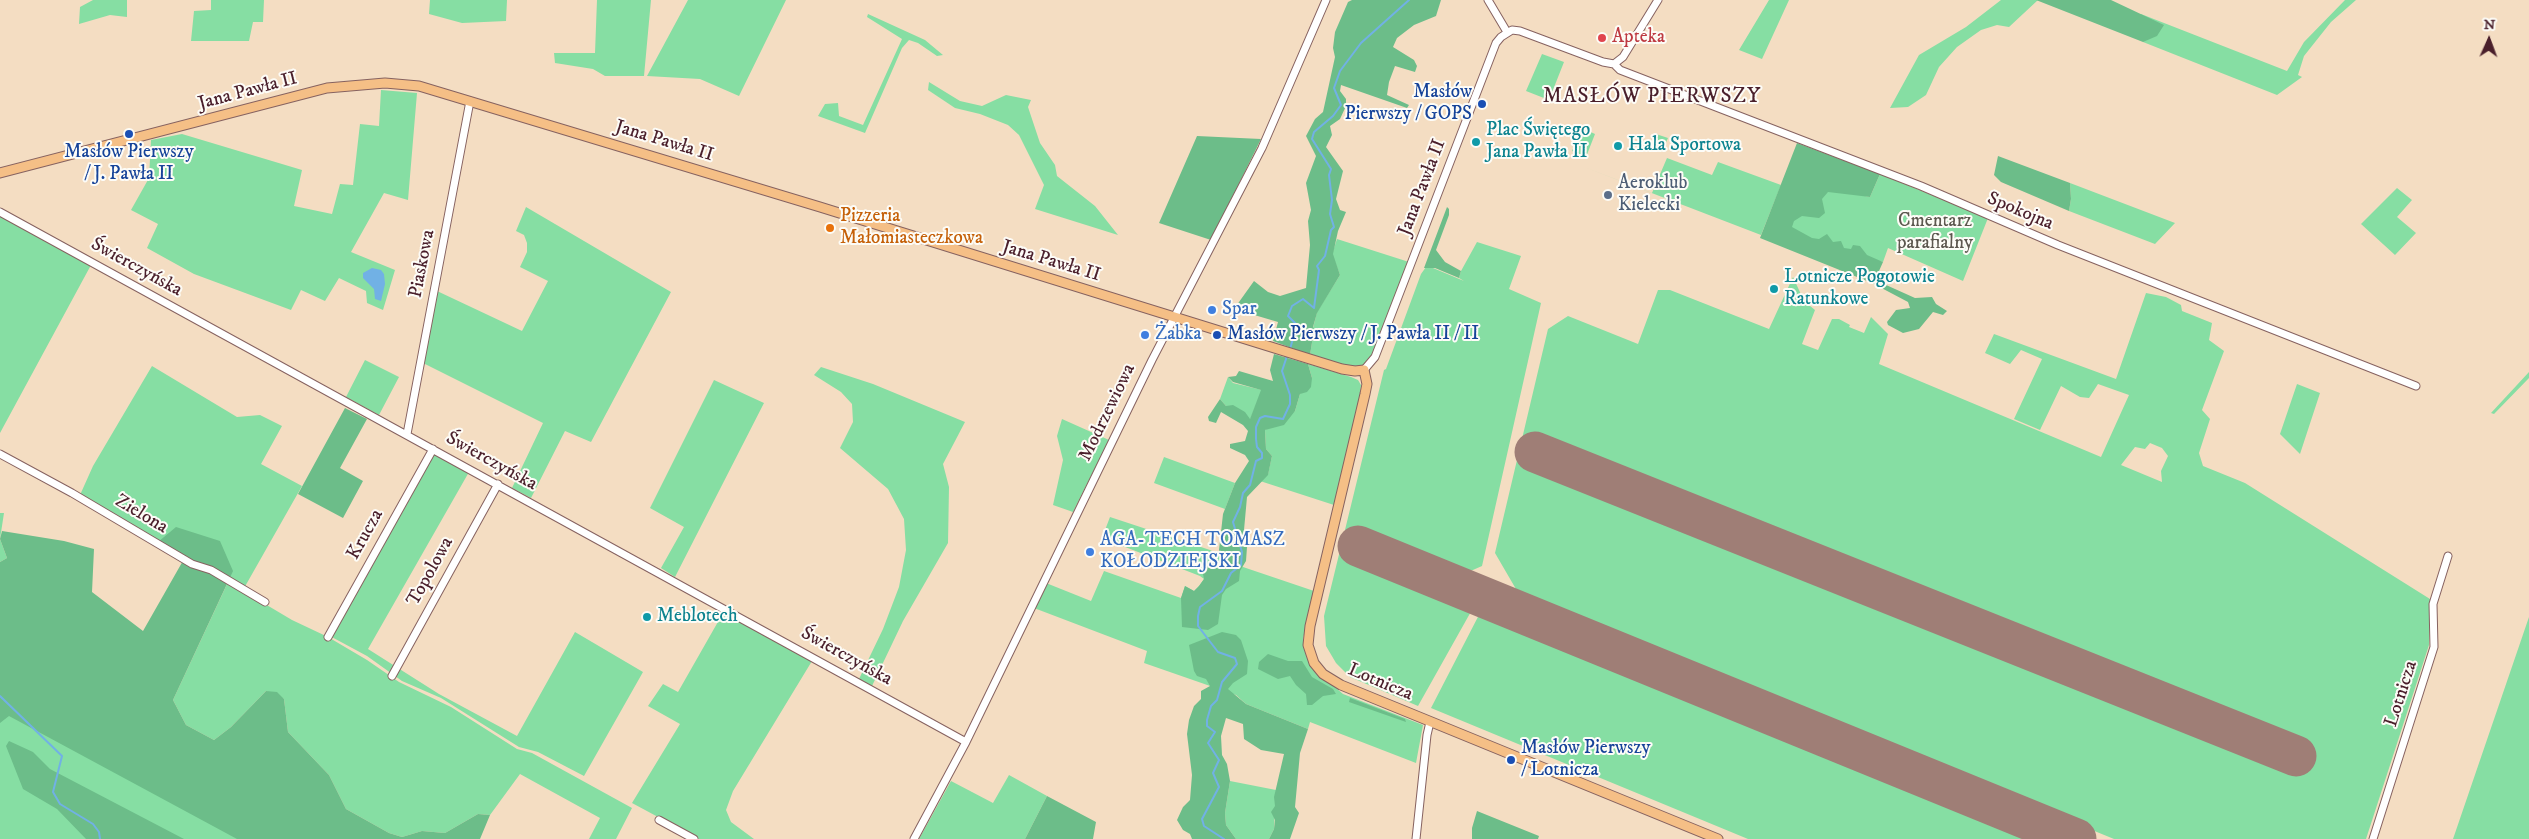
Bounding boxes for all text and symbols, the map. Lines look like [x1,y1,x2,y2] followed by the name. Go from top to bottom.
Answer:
[2464,15,2514,65] north arrow
[2483,16,2496,34] text: N
[1612,27,1665,49] place label: Apteka
[1596,32,1608,44] marker: Apteka
[196,68,300,116] street label: Jana Pawła II
[1344,82,1472,126] place label: Masłów Pierwszy / GOPS
[1541,85,1763,111] district label: MASŁÓW PIERWSZY
[1476,98,1488,110] marker: Masłów Pierwszy / GOPS
[612,116,716,168] street label: Jana Pawła II
[1486,120,1590,164] place label: Plac Świętego Jana Pawła II
[123,128,135,140] marker: Masłów Pierwszy / J. Pawła II
[1628,135,1741,157] place label: Hala Sportowa
[1394,136,1452,240] street label: Jana Pawła II
[1470,136,1482,148] marker: Plac Świętego Jana Pawła II
[1612,140,1624,152] marker: Hala Sportowa
[64,142,194,186] place label: Masłów Pierwszy / J. Pawła II
[1618,173,1687,217] place label: Aeroklub Kielecki
[1983,188,2057,236] street label: Spokojna
[1602,189,1614,201] marker: Aeroklub Kielecki
[840,206,983,250] place label: Pizzeria Małomiasteczkowa
[1897,211,1973,255] park label: Cmentarz parafialny
[824,222,836,234] marker: Pizzeria Małomiasteczkowa
[405,228,441,300] street label: Piaskowa
[86,234,186,302] street label: Świerczyńska
[999,236,1103,288] street label: Jana Pawła II
[1784,267,1935,311] place label: Lotnicze Pogotowie Ratunkowe
[1768,283,1780,295] marker: Lotnicze Pogotowie Ratunkowe
[1222,299,1257,321] place label: Spar
[1206,304,1218,316] marker: Spar
[1155,324,1202,346] place label: Żabka
[1227,324,1479,346] place label: Masłów Pierwszy / J. Pawła II / II
[1139,329,1151,341] marker: Żabka
[1211,329,1223,341] marker: Masłów Pierwszy / J. Pawła II / II
[1075,361,1141,465] street label: Modrzewiowa
[441,428,541,496] street label: Świerczyńska
[110,490,172,540] street label: Zielona
[343,506,389,564] street label: Krucza
[1100,530,1285,574] place label: AGA-TECH TOMASZ KOŁODZIEJSKI
[403,534,459,610] street label: Topolowa
[1084,546,1096,558] marker: AGA-TECH TOMASZ KOŁODZIEJSKI
[657,606,738,628] place label: Meblotech
[641,611,653,623] marker: Meblotech
[796,623,896,691] street label: Świerczyńska
[2381,658,2423,730] street label: Lotnicza
[1344,659,1416,707] street label: Lotnicza
[1521,738,1651,782] place label: Masłów Pierwszy / Lotnicza
[1505,754,1517,766] marker: Masłów Pierwszy / Lotnicza

